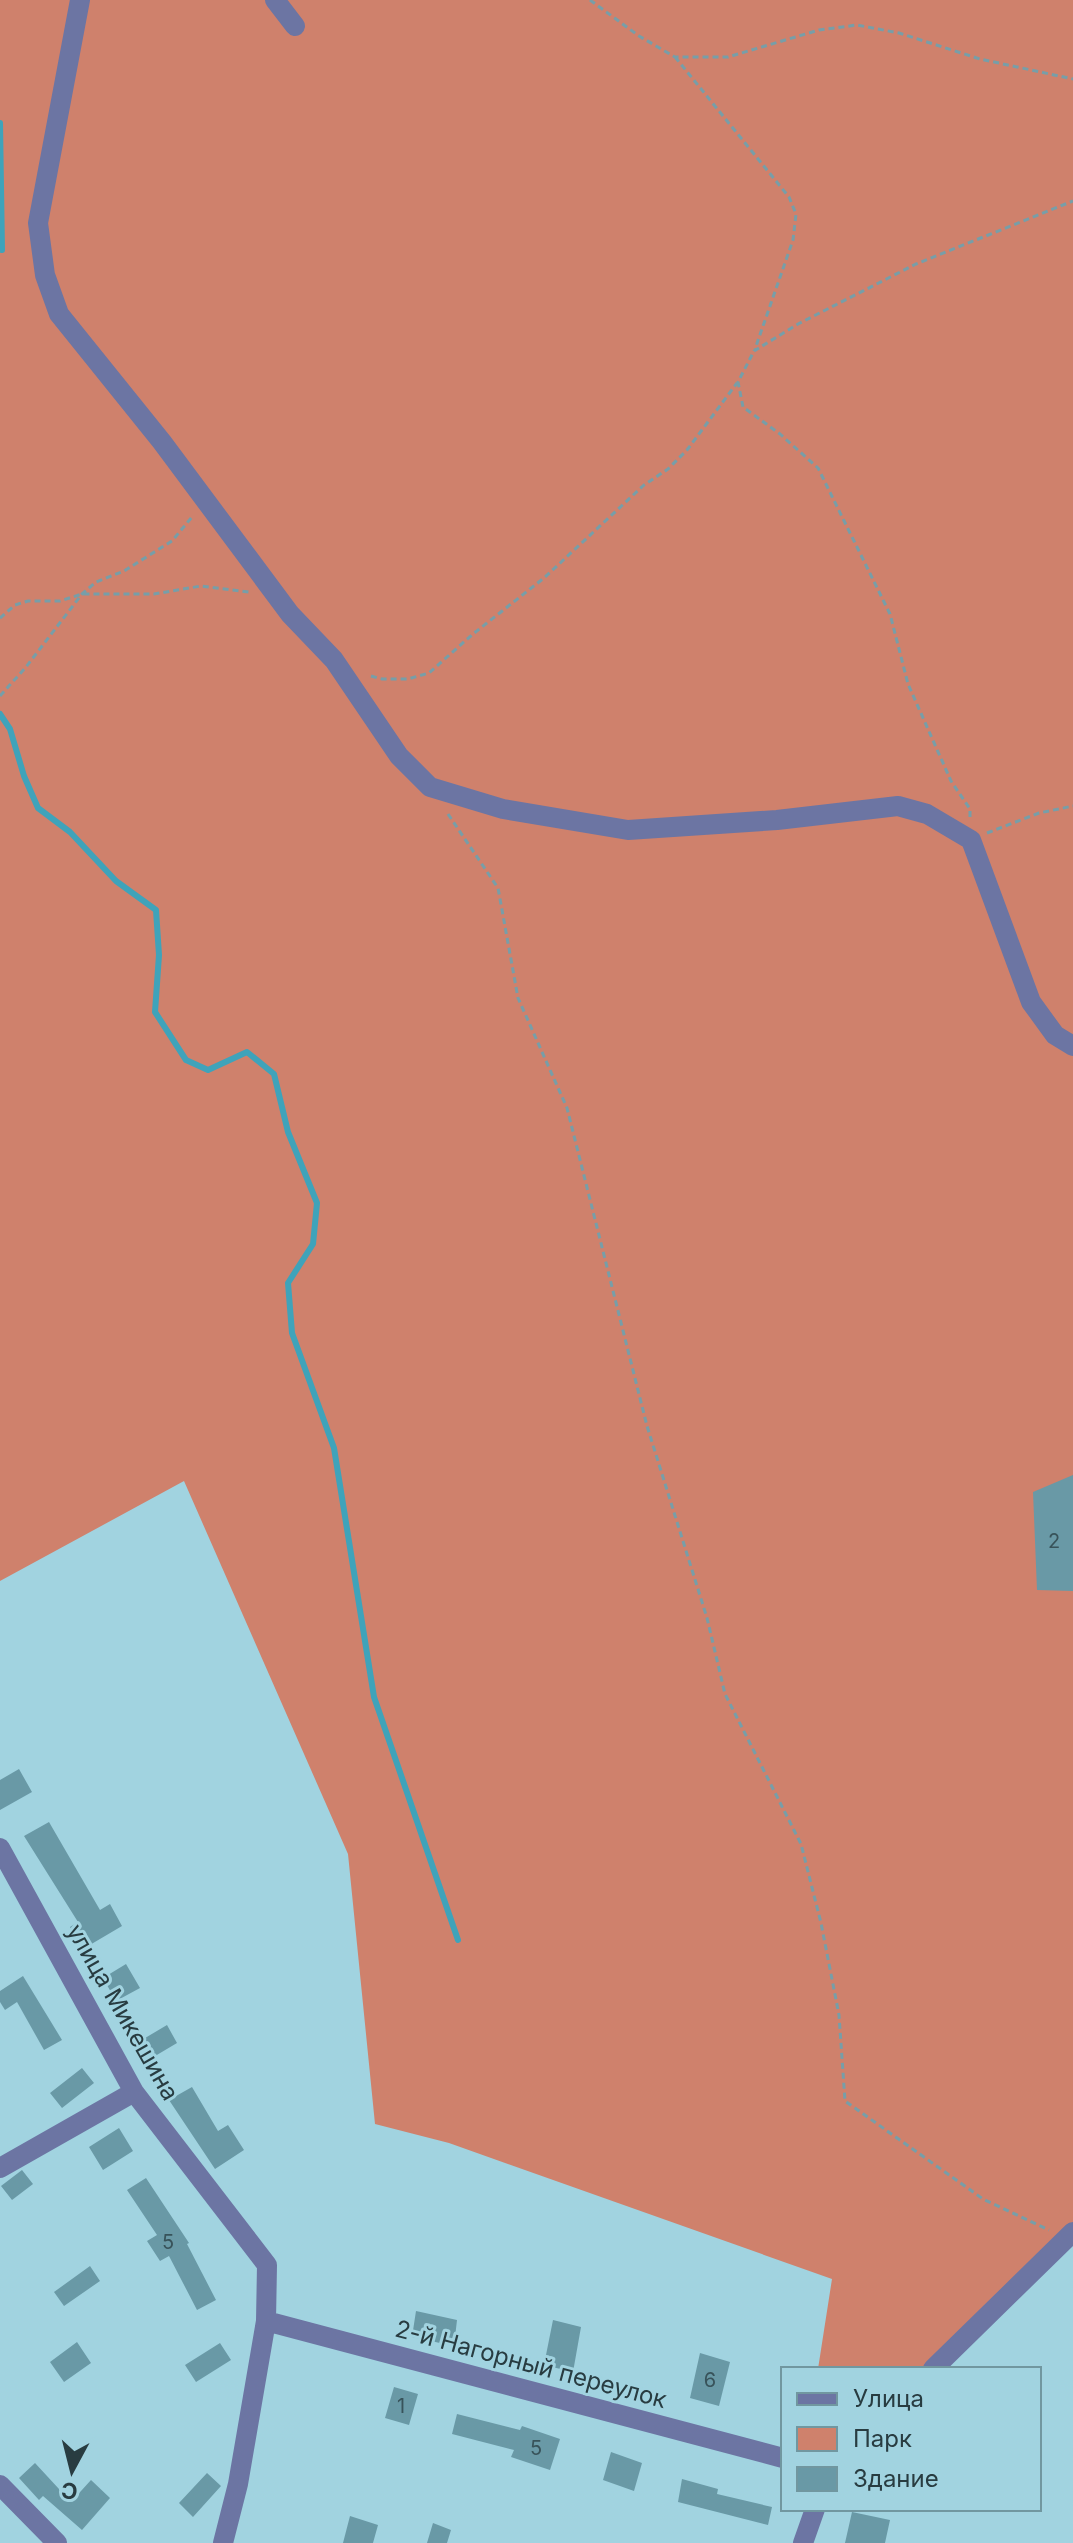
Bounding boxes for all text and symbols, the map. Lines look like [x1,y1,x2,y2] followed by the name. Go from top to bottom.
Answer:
[1048,1529,1060,1553] house number: 2
[61,1919,185,2105] street label: улица Микешина
[162,2230,174,2254] house number: 5
[392,2314,670,2414] street label: 2-й Нагорный переулок
[781,2367,1041,2511] legend
[704,2368,716,2392] house number: 6
[853,2384,924,2413] text: Улица
[397,2394,405,2418] house number: 1
[853,2424,912,2453] text: Парк
[32,2431,112,2511] north arrow
[530,2436,542,2460] house number: 5
[853,2464,939,2493] text: Здание
[60,2477,79,2505] text: С

